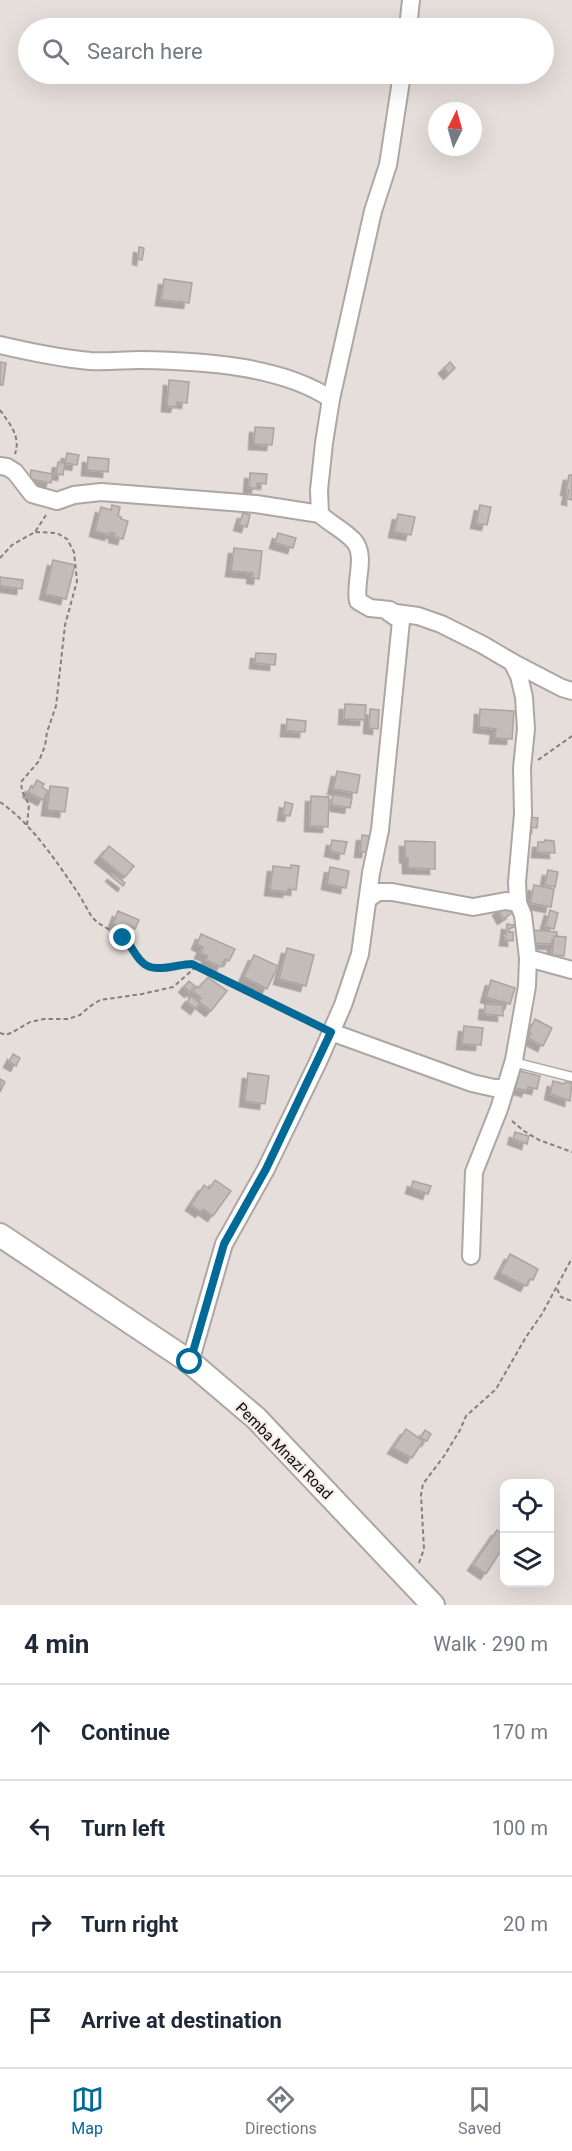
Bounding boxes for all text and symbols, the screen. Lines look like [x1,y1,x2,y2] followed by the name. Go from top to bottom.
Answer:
[18,18,554,84] search box
[39,35,72,68] icon: search
[87,39,203,64] text: Search here
[428,102,482,156] north arrow
[109,924,135,950] route end
[176,1348,202,1374] route start
[232,1399,336,1503] street label: Pemba Mnazi Road
[500,1479,554,1587] map controls
[500,1479,554,1533] button: locate
[500,1533,554,1587] button: layers
[24,1629,89,1659] text: 4 min
[433,1632,548,1656] text: Walk · 290 m
[24,1716,57,1749] icon: ahead
[81,1720,170,1745] text: Continue
[492,1720,548,1744] text: 170 m
[24,1812,57,1845] icon: left
[81,1816,165,1841] text: Turn left
[492,1816,548,1840] text: 100 m
[24,1908,57,1941] icon: right
[81,1912,178,1937] text: Turn right
[503,1912,548,1936] text: 20 m
[24,2004,57,2037] icon: arrive
[81,2008,282,2033] text: Arrive at destination
[71,2083,104,2138] tab: Map
[245,2083,317,2138] tab: Directions
[458,2083,501,2138] tab: Saved

